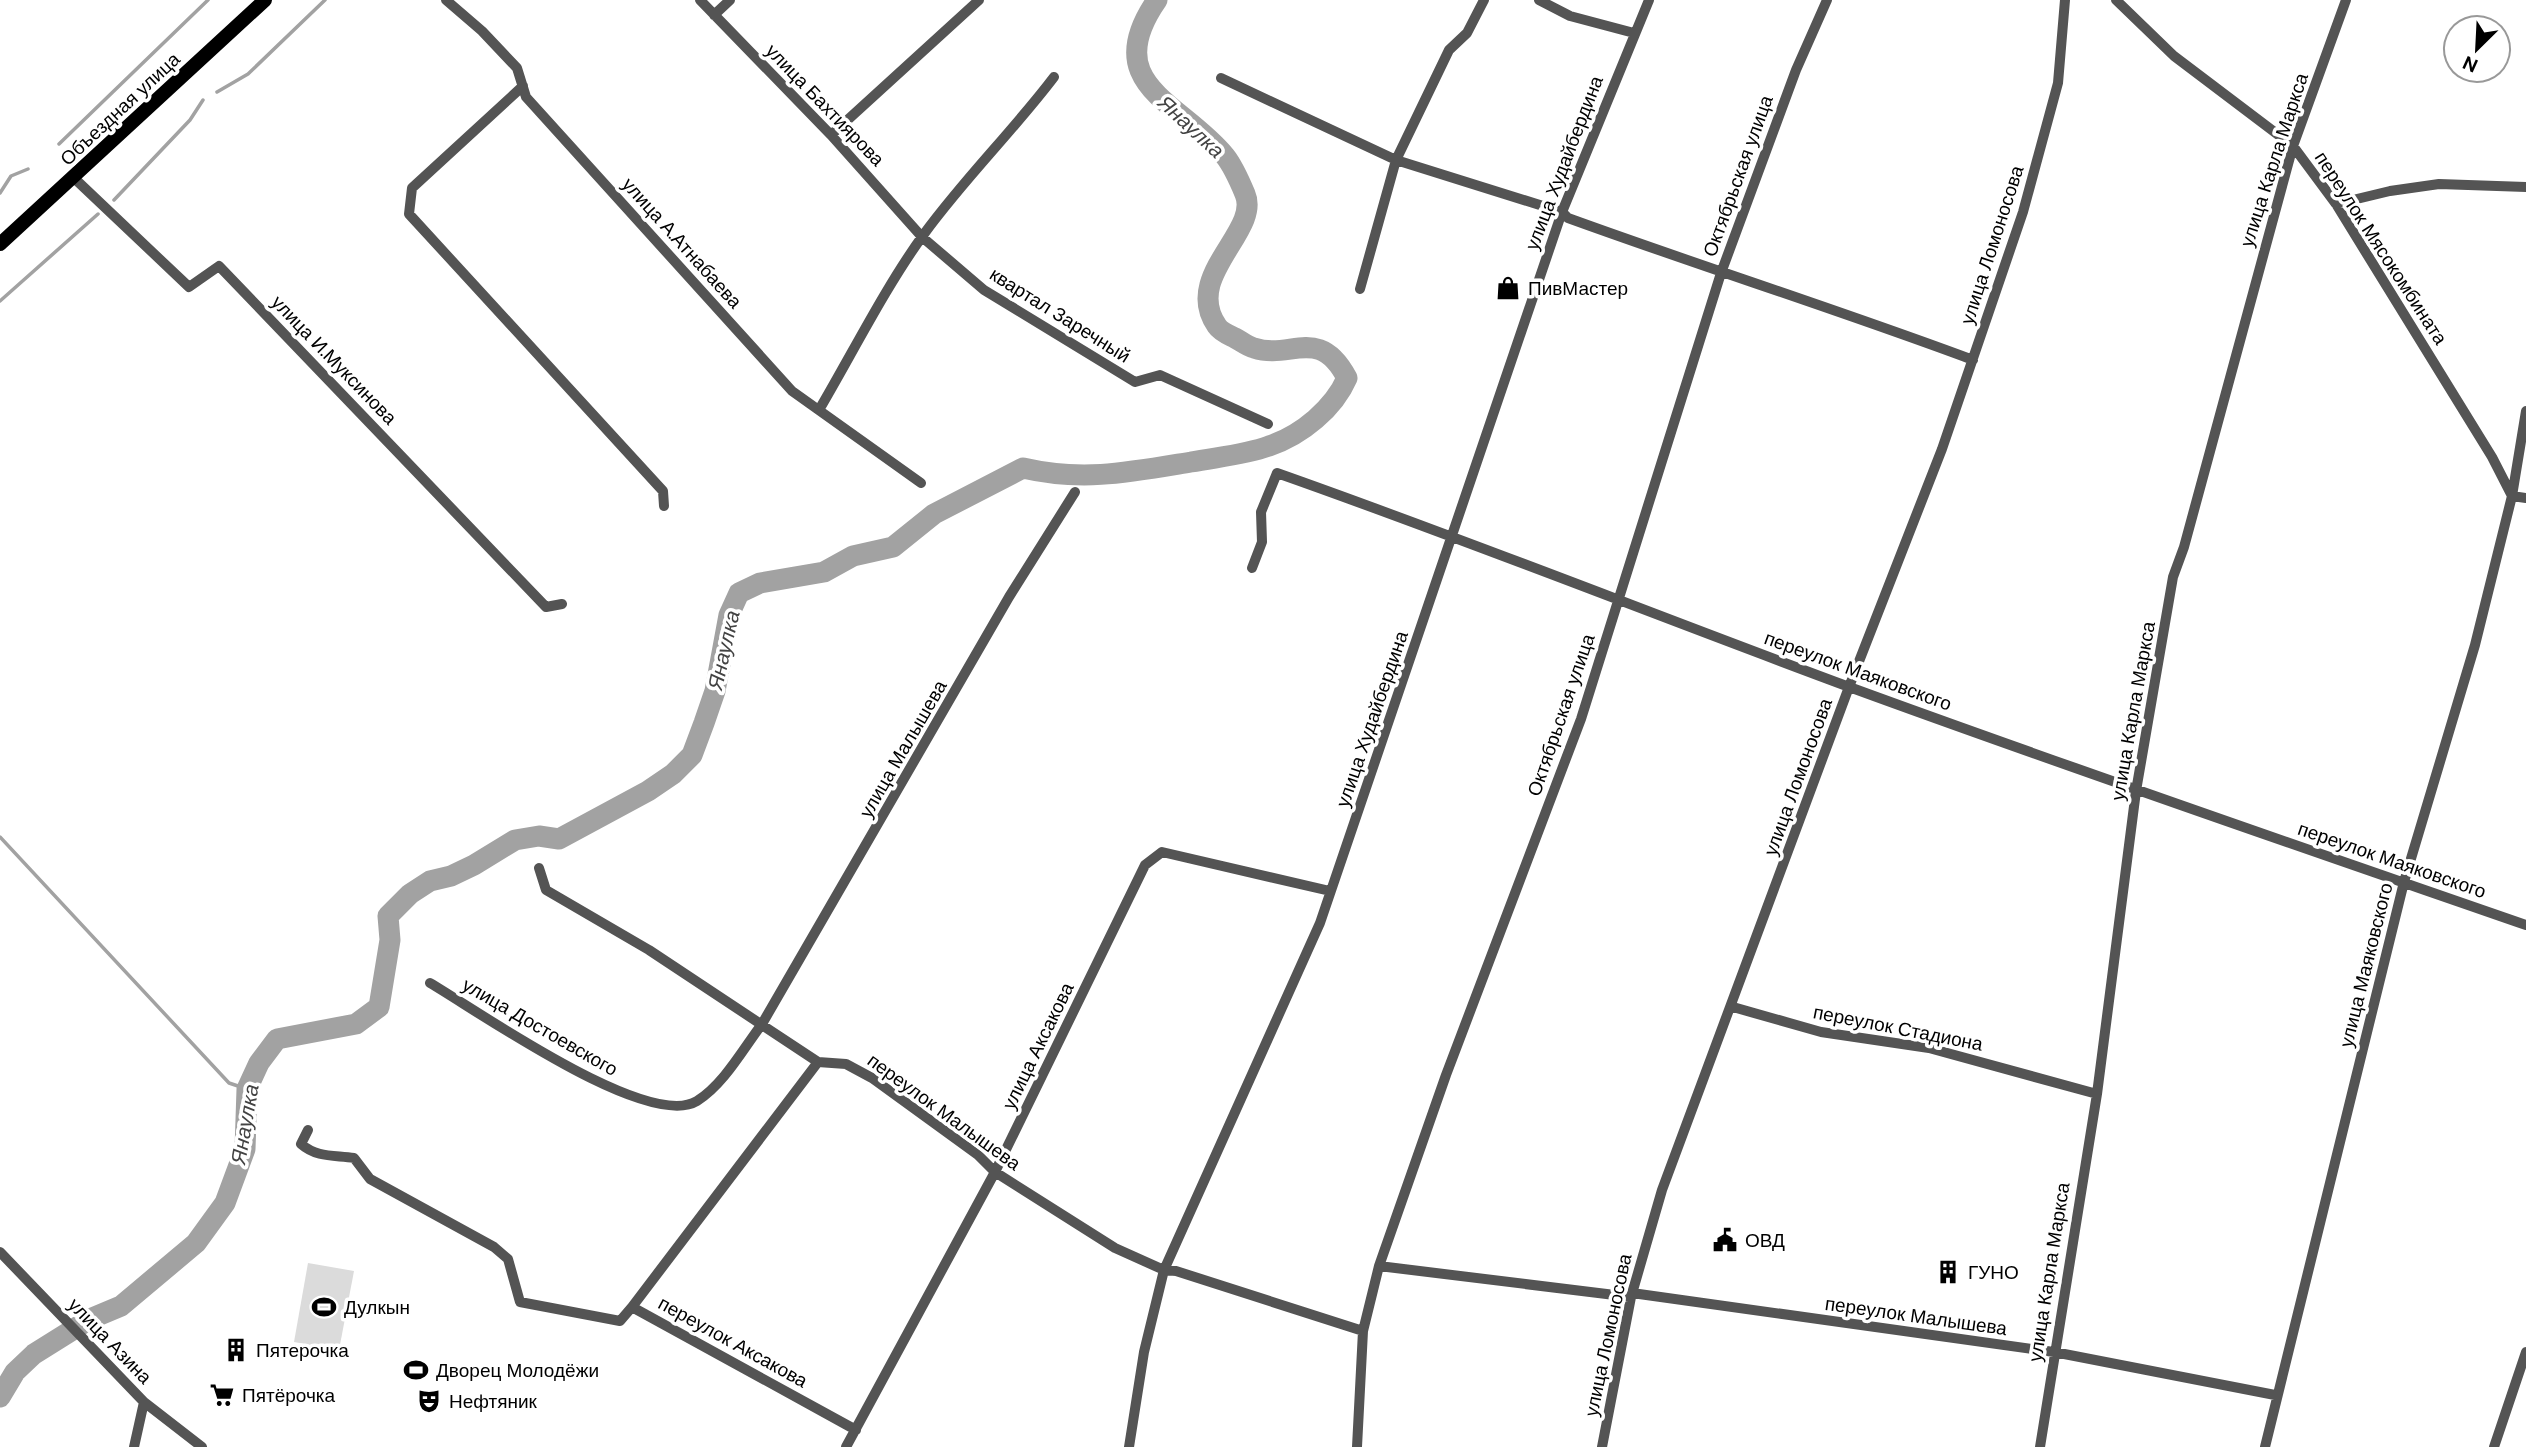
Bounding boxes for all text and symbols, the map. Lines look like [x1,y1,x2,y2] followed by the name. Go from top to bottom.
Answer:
[2442,14,2512,84] north arrow
[760,38,890,172] street label: улица Бахтиярова
[55,47,186,171] street label: Объездная улица
[2459,50,2482,78] text: N
[2234,70,2314,250] street label: улица Карла Маркса
[1519,72,1609,254] street label: улица Худайбердина
[1151,89,1230,165] water label: Янаулка
[1697,91,1779,260] street label: Октябрьская улица
[2309,147,2453,350] street label: переулок Мясокомбината
[1955,162,2030,328] street label: улица Ломоносова
[617,172,748,314] street label: улица А.Атнабаева
[985,262,1135,368] street label: квартал Заречный
[1494,274,1522,302] shop icon: ПивМастер
[1528,276,1628,301] place label: ПивМастер
[266,290,402,430] street label: улица И.Муксинова
[701,608,747,693] water label: Янаулка
[2105,619,2161,802] street label: улица Карла Маркса
[1761,625,1955,717] street label: переулок Маяковского
[1330,627,1414,810] street label: улица Худайбердина
[1522,630,1601,799] street label: Октябрьская улица
[853,675,953,822] street label: улица Малышева
[1758,694,1838,859] street label: улица Ломоносова
[2294,816,2490,904] street label: переулок Маяковского
[2333,880,2399,1050] street label: улица Маяковского
[458,972,622,1082] street label: улица Достоевского
[996,978,1080,1114] street label: улица Аксакова
[1811,999,1985,1057] street label: переулок Стадиона
[862,1048,1026,1176] street label: переулок Малышева
[224,1082,266,1167] water label: Янаулка
[2022,1180,2076,1363] street label: улица Карла Маркса
[1711,1226,1739,1254] public building icon: ОВД
[1745,1228,1785,1253] place label: ОВД
[1579,1251,1638,1419] street label: улица Ломоносова
[1934,1258,1962,1286] building icon: ГУНО
[1968,1260,2019,1285] place label: ГУНО
[654,1291,812,1394] street label: переулок Аксакова
[1823,1291,2009,1341] street label: переулок Малышева
[63,1293,158,1390] street label: улица Азина
[310,1293,338,1321] sports icon: Дулкын
[344,1295,410,1320] place label: Дулкын
[222,1336,250,1364] building icon: Пятерочка
[256,1338,349,1363] place label: Пятерочка
[402,1356,430,1384] sports icon: Дворец Молодёжи
[436,1358,599,1383] place label: Дворец Молодёжи
[208,1381,236,1409] supermarket icon: Пятёрочка
[242,1383,336,1408] place label: Пятёрочка
[415,1387,443,1415] theatre icon: Нефтяник
[449,1389,538,1414] place label: Нефтяник

